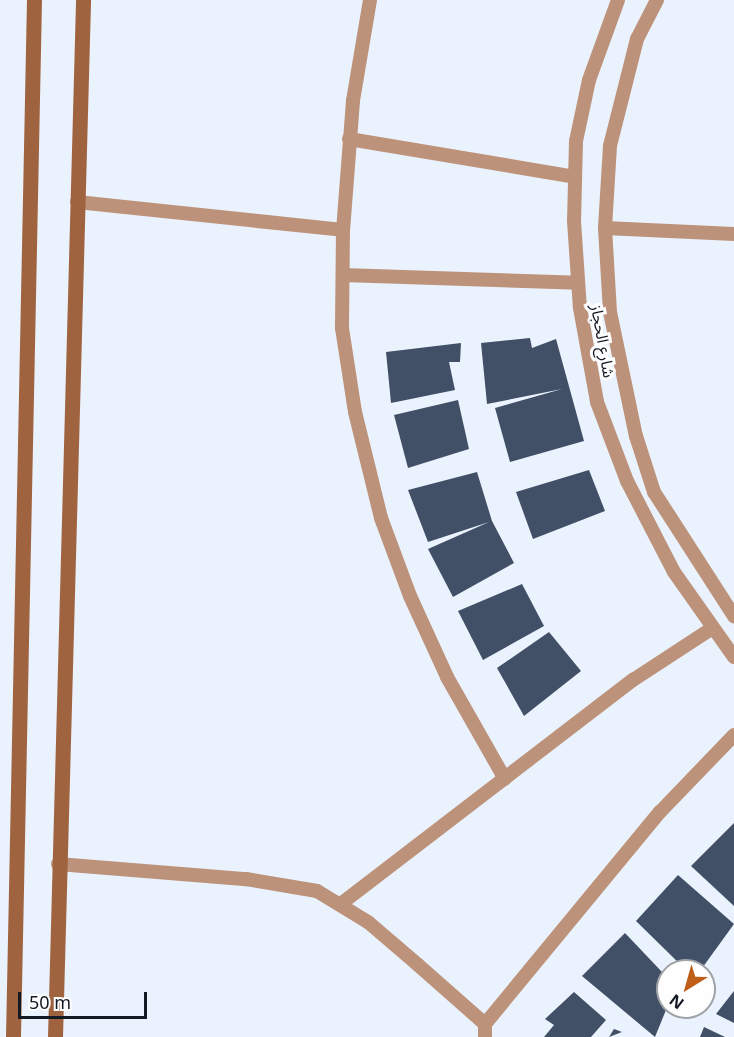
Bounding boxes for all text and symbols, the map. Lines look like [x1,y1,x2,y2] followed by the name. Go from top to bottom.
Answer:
[587,303,619,379] street label: شارع الحجاز
[656,959,716,1019] north arrow
[21,980,150,1018] scale bar
[665,989,688,1014] text: N
[29,990,71,1014] text: 50 m

